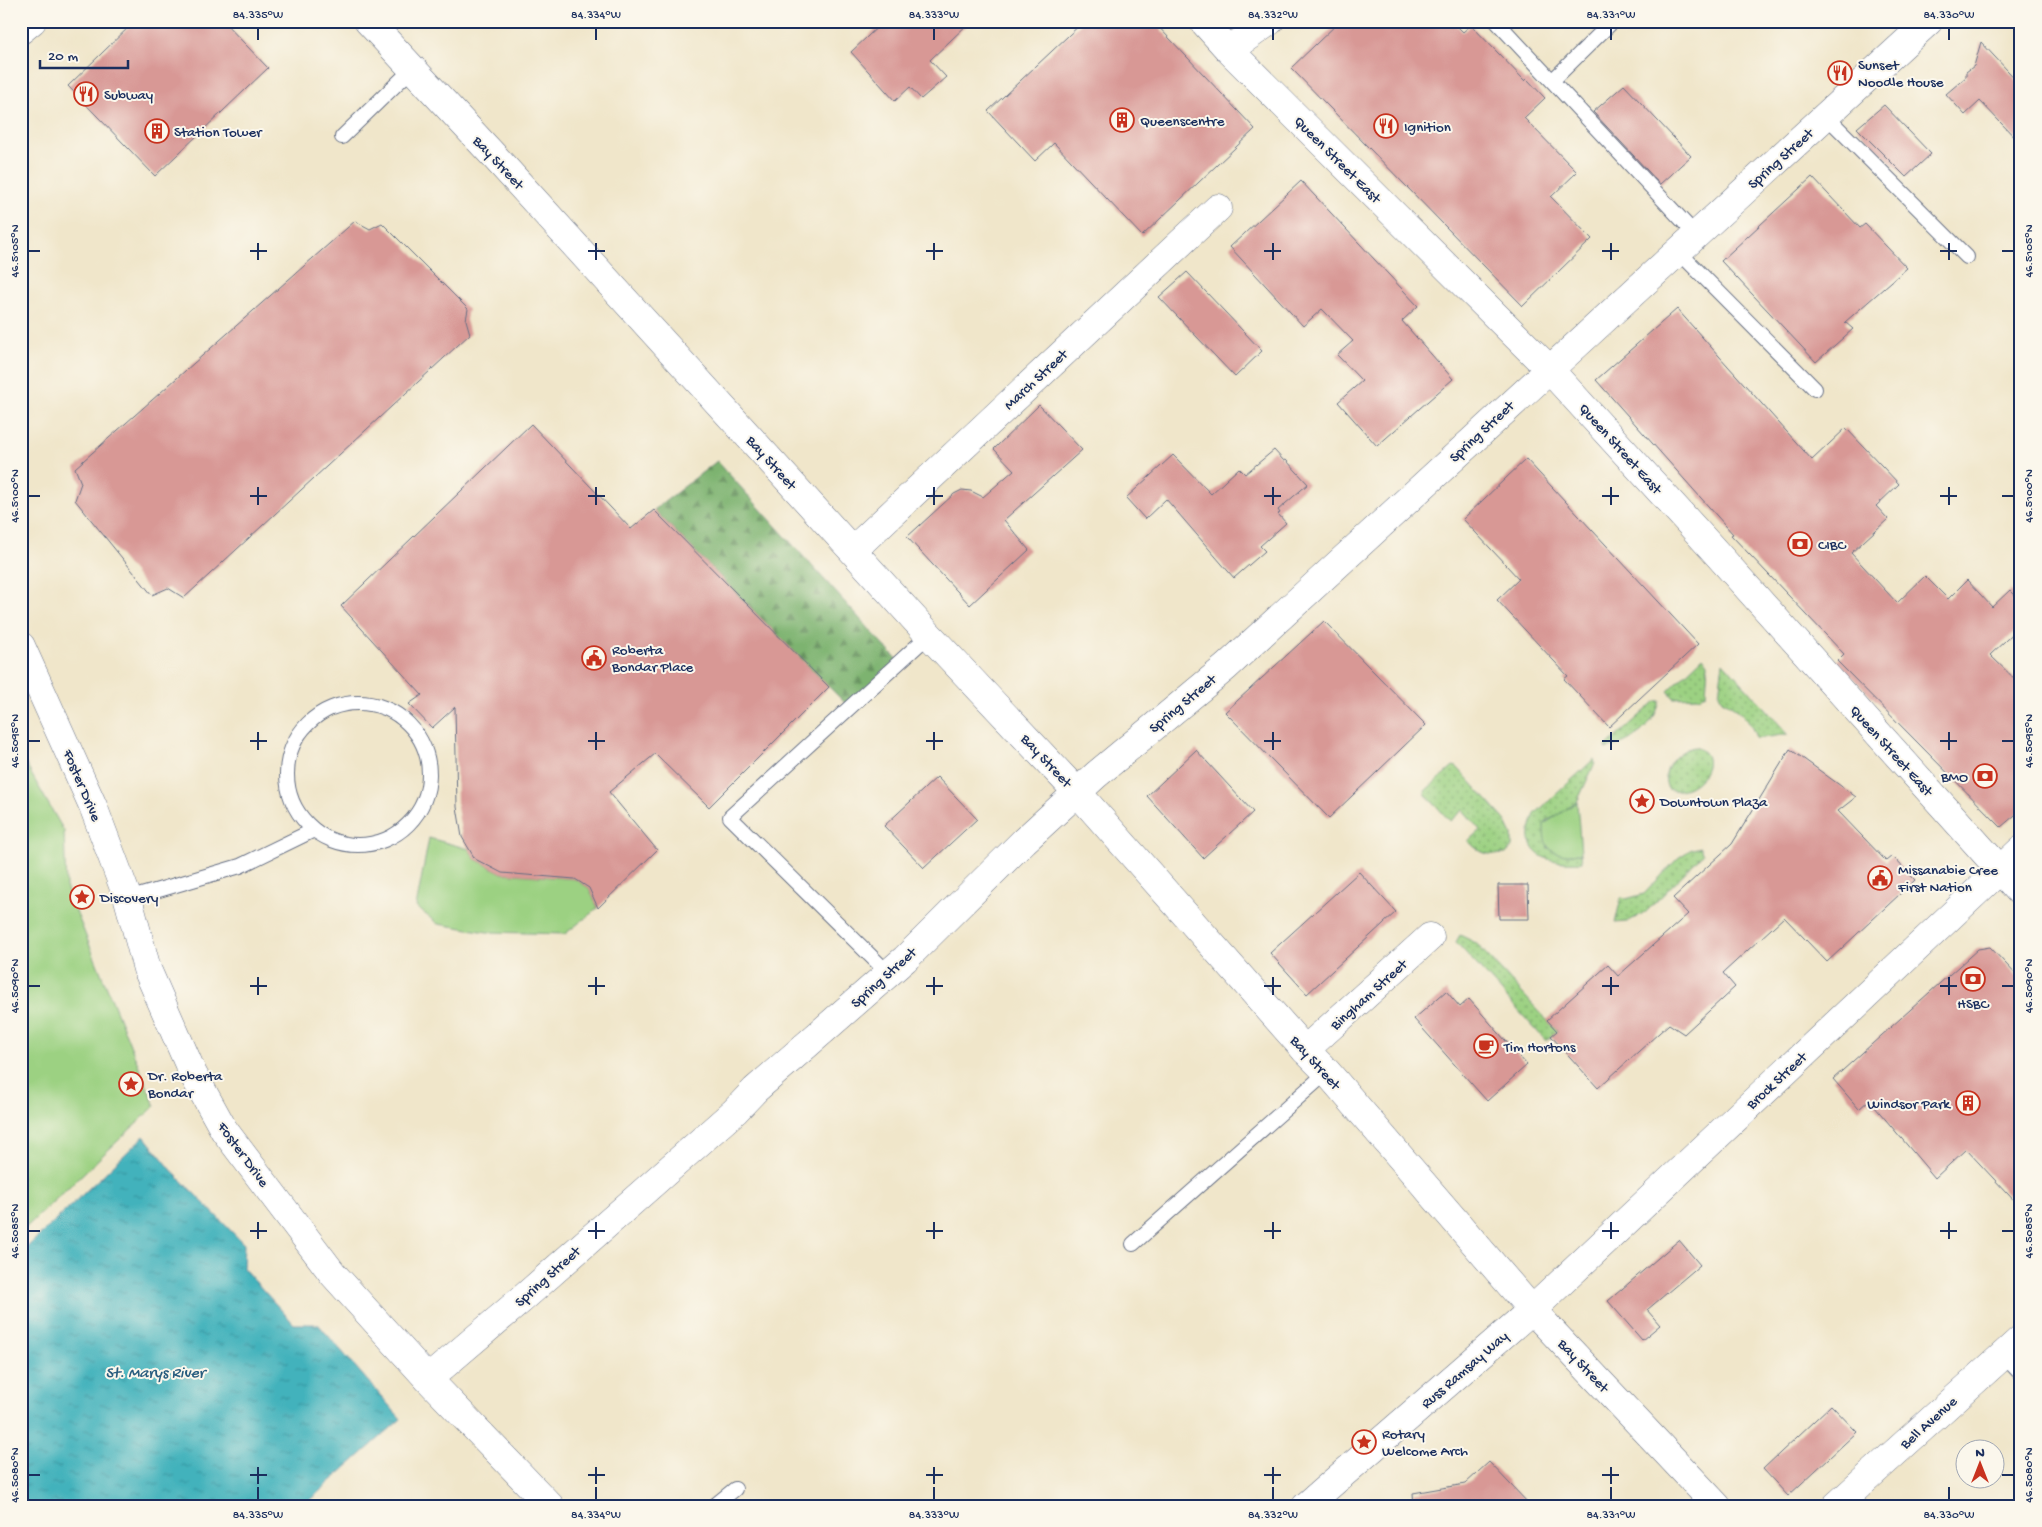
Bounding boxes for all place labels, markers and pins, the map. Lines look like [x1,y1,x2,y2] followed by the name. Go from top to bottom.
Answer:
[1858,57,1944,92] place label: Sunset Noodle House
[1827,60,1853,86] restaurant icon: Sunset Noodle House
[73,81,99,107] restaurant icon: Subway
[104,87,154,105] place label: Subway
[1109,107,1135,133] building icon: Queenscentre
[1140,113,1225,131] place label: Queenscentre
[1373,113,1399,139] restaurant icon: Ignition
[144,118,170,144] building icon: Station Tower
[1404,119,1451,137] place label: Ignition
[174,124,263,142] place label: Station Tower
[1787,531,1813,557] bank icon: CIBC
[1818,537,1846,555] place label: CIBC
[611,642,694,677] place label: Roberta Bondar Place
[581,645,607,671] public building icon: Roberta Bondar Place
[1972,763,1998,789] bank icon: BMO
[1940,769,1968,787] place label: BMO
[1629,788,1655,814] place icon: Downtown Plaza
[1659,794,1768,812] place label: Downtown Plaza
[1897,862,1998,897] place label: Missanabie Cree First Nation
[1867,865,1893,891] public building icon: Missanabie Cree First Nation
[69,884,95,910] place icon: Discovery
[99,890,159,908] place label: Discovery
[1960,966,1986,992] bank icon: HSBC
[1957,996,1990,1014] place label: HSBC
[1473,1033,1499,1059] cafe icon: Tim Hortons
[1503,1039,1576,1057] place label: Tim Hortons
[147,1068,223,1103] place label: Dr. Roberta Bondar
[118,1071,144,1097] place icon: Dr. Roberta Bondar
[1955,1090,1981,1116] building icon: Windsor Park
[1867,1096,1951,1114] place label: Windsor Park
[1382,1426,1468,1461] place label: Rotary Welcome Arch
[1351,1429,1377,1455] place icon: Rotary Welcome Arch

